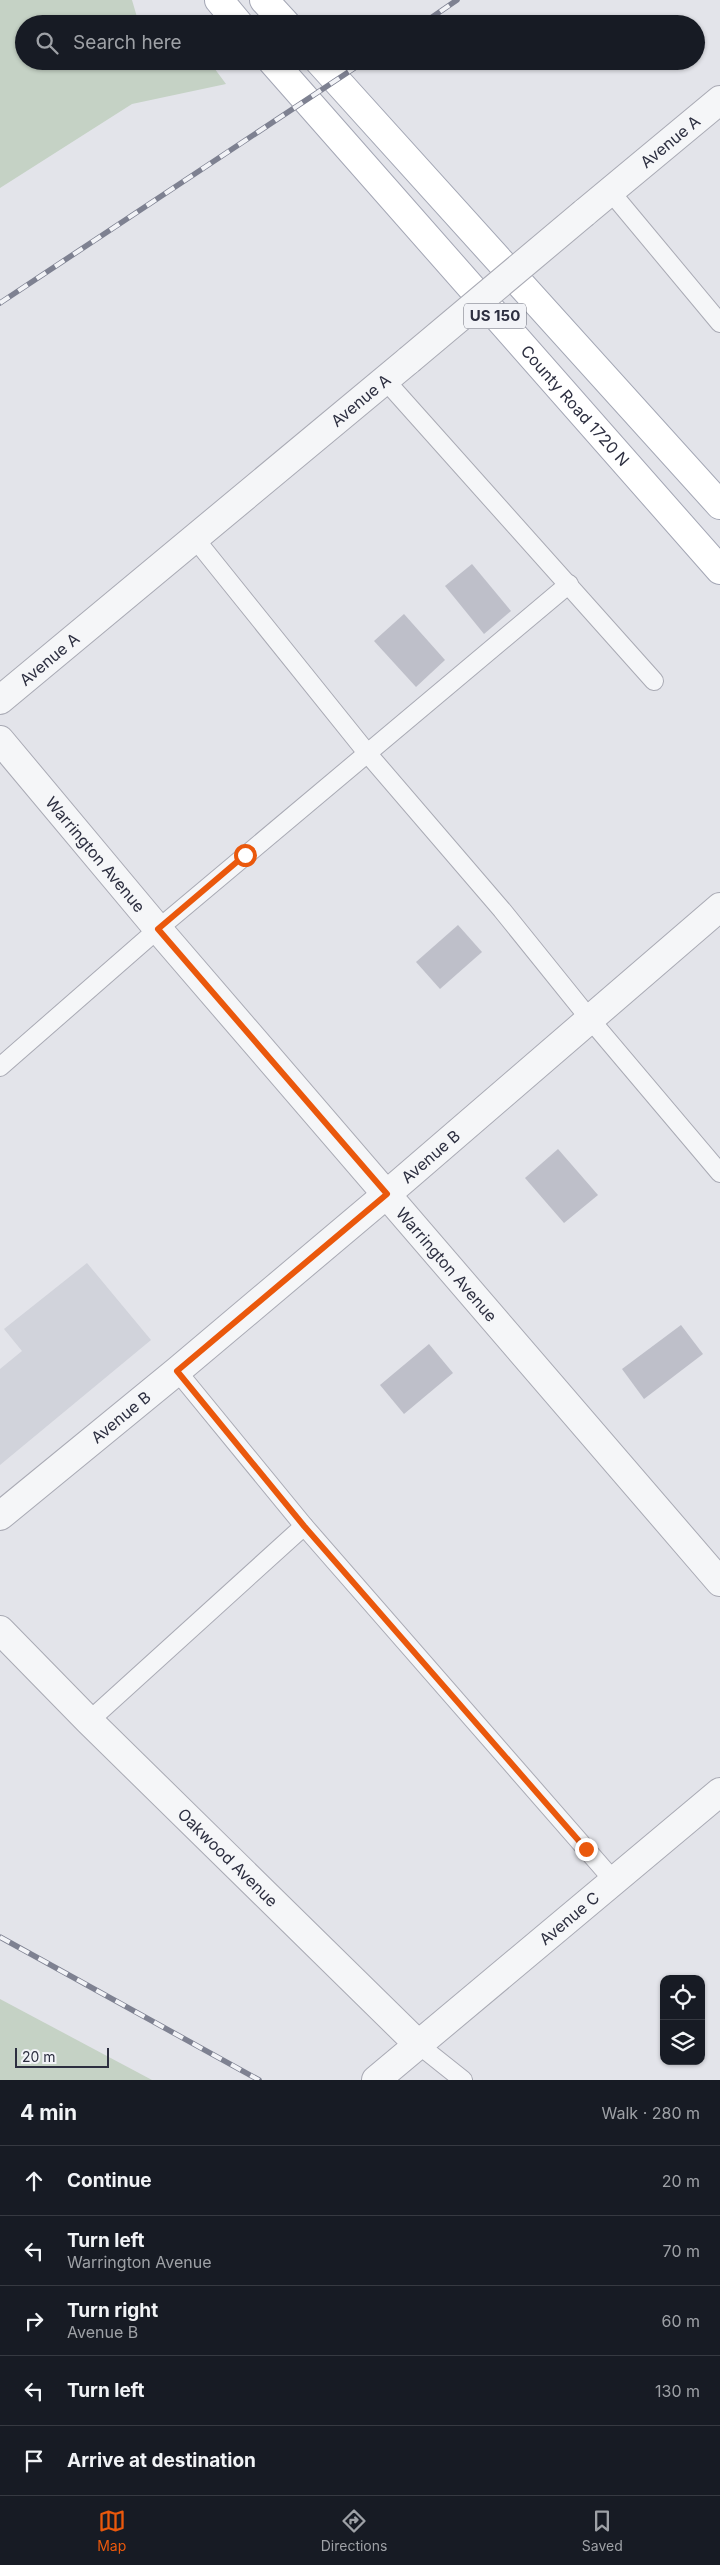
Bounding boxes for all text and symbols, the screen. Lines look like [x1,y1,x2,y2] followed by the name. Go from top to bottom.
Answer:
[15,15,705,70] search box
[33,29,61,57] icon: search
[73,31,182,54] text: Search here
[636,111,704,172] street label: Avenue A
[464,304,526,328] road number: US 150
[517,341,634,470] street label: County Road 1720 N
[327,370,395,431] street label: Avenue A
[15,628,83,690] street label: Avenue A
[42,792,150,916] street label: Warrington Avenue
[234,844,257,867] route start
[397,1126,464,1187] street label: Avenue B
[392,1203,501,1326] street label: Warrington Avenue
[87,1387,155,1447] street label: Avenue B
[174,1804,282,1911] street label: Oakwood Avenue
[575,1838,598,1861] route end
[535,1887,603,1949] street label: Avenue C
[660,1975,705,2065] map controls
[660,1975,705,2020] button: locate
[660,2020,705,2065] button: layers
[15,2045,109,2068] scale bar
[22,2048,56,2065] text: 20 m
[20,2100,77,2125] text: 4 min
[602,2103,700,2123] text: Walk · 280 m
[20,2167,48,2195] icon: ahead
[67,2169,152,2192] text: Continue
[662,2171,700,2191] text: 20 m
[67,2229,145,2252] text: Turn left
[20,2237,48,2265] icon: left
[663,2241,700,2261] text: 70 m
[67,2252,211,2272] text: Warrington Avenue
[67,2299,158,2322] text: Turn right
[20,2307,48,2335] icon: right
[661,2311,700,2331] text: 60 m
[67,2322,138,2342] text: Avenue B
[20,2377,48,2405] icon: left
[67,2379,145,2402] text: Turn left
[655,2381,700,2401] text: 130 m
[20,2447,48,2475] icon: arrive
[67,2449,256,2472] text: Arrive at destination
[97,2507,126,2554] tab: Map
[321,2507,387,2554] tab: Directions
[582,2507,623,2554] tab: Saved

